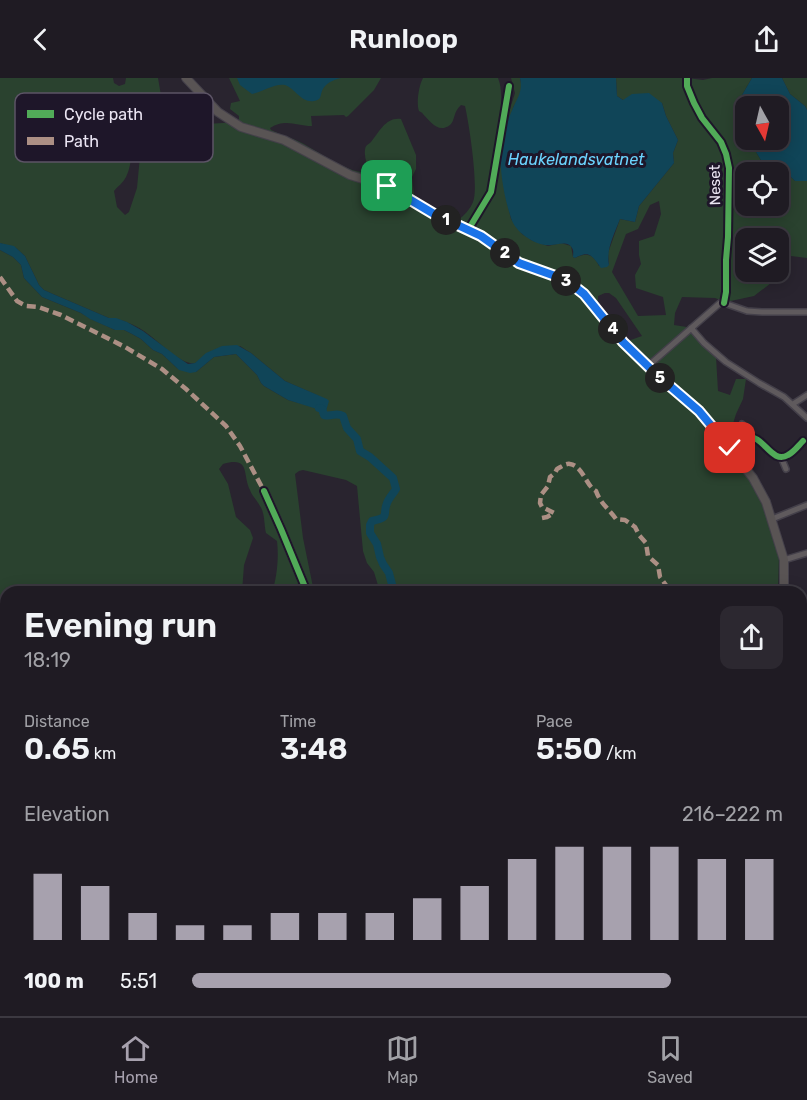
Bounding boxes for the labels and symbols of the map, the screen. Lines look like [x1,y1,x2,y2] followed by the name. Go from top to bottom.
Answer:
[15,93,213,162] legend
[735,96,789,150] north arrow
[64,105,143,124] text: Cycle path
[64,132,99,151] text: Path
[508,150,645,169] water label: Haukelandsvatnet
[361,160,412,211] pin
[706,164,724,206] street label: Neset
[431,205,461,235] pin: 1
[490,238,520,268] pin: 2
[551,266,581,296] pin: 3
[598,314,628,344] pin: 4
[645,363,675,393] pin: 5
[704,422,755,473] pin

